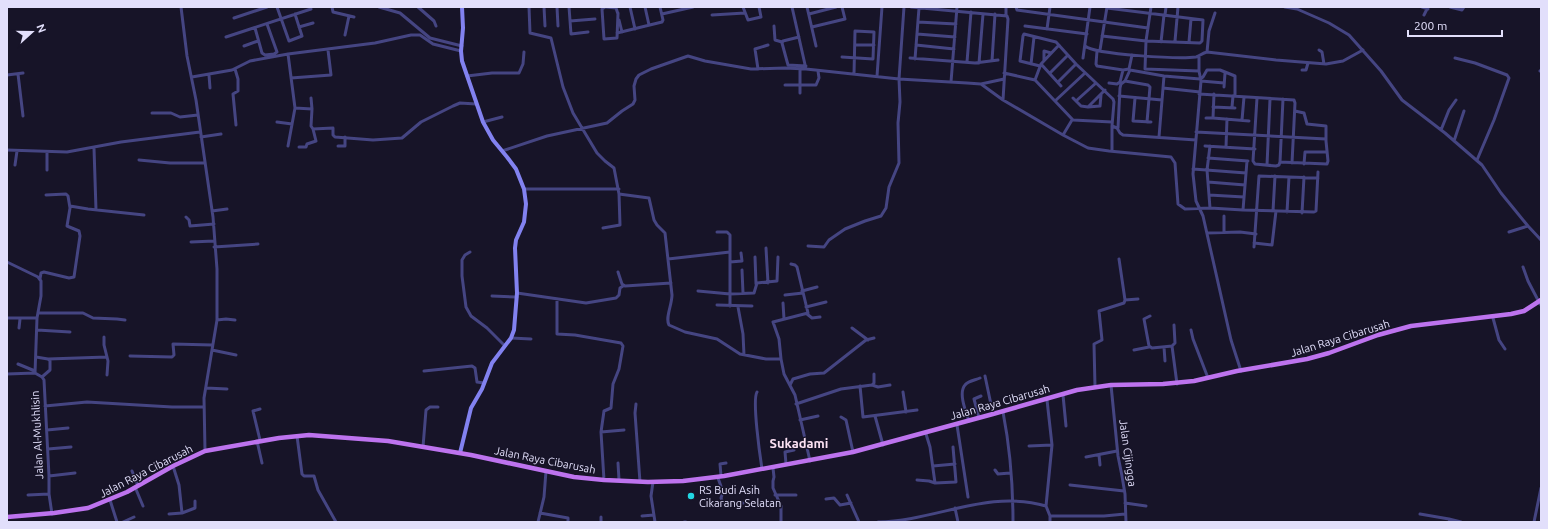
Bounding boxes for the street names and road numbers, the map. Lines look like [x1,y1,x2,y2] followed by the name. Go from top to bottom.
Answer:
[1289,317,1391,359] street label: Jalan Raya Cibarusah
[949,382,1051,422] street label: Jalan Raya Cibarusah
[29,390,45,480] street label: Jalan Al-Mukhlisin
[1117,419,1139,487] street label: Jalan Cijingga
[97,442,195,500] street label: Jalan Raya Cibarusah
[493,444,597,476] street label: Jalan Raya Cibarusah

